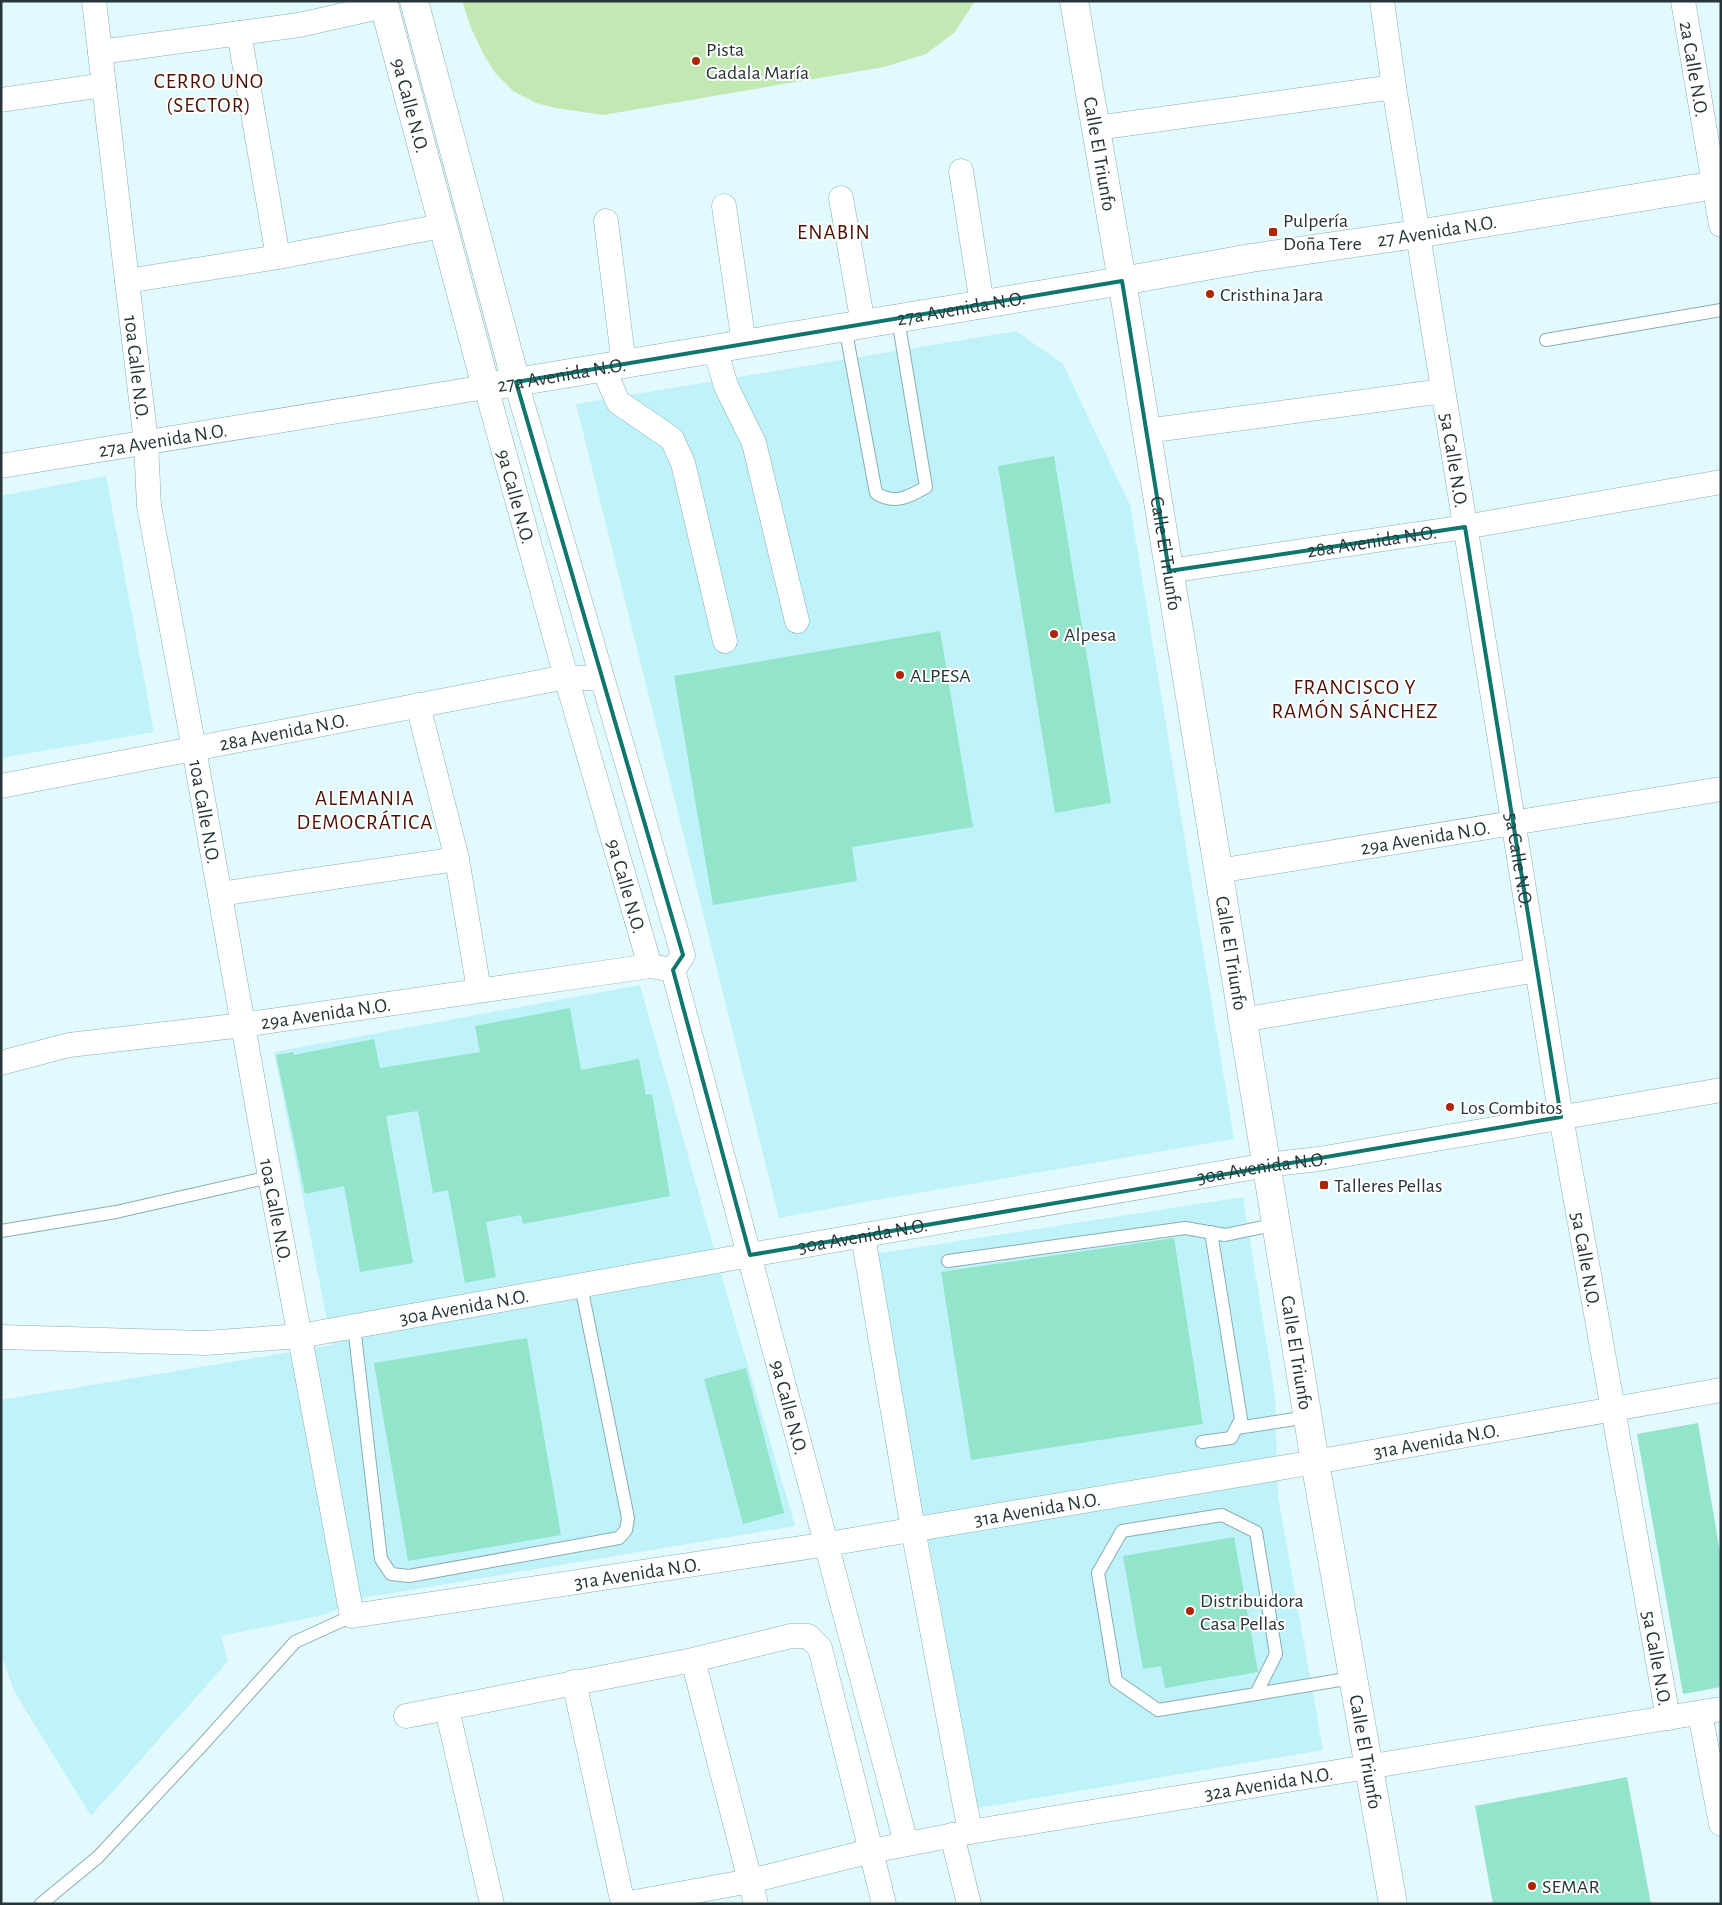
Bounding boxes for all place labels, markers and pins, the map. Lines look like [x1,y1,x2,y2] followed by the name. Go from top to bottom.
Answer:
[706,40,809,83] place label: Pista Gadala María
[690,55,702,67] marker: Pista Gadala María
[1283,211,1362,254] place label: Pulpería Doña Tere
[1267,226,1279,238] marker: Pulpería Doña Tere
[1220,285,1324,305] place label: Cristhina Jara
[1204,288,1216,300] marker: Cristhina Jara
[1064,625,1117,645] place label: Alpesa
[1048,628,1060,640] marker: Alpesa
[910,666,971,686] place label: ALPESA
[894,669,906,681] marker: ALPESA
[1460,1098,1563,1118] place label: Los Combitos
[1444,1101,1456,1113] marker: Los Combitos
[1334,1176,1442,1196] place label: Talleres Pellas
[1318,1179,1330,1191] marker: Talleres Pellas
[1200,1591,1304,1634] place label: Distribuidora Casa Pellas
[1184,1605,1196,1617] marker: Distribuidora Casa Pellas
[1542,1877,1600,1897] place label: SEMAR
[1526,1880,1538,1892] marker: SEMAR

